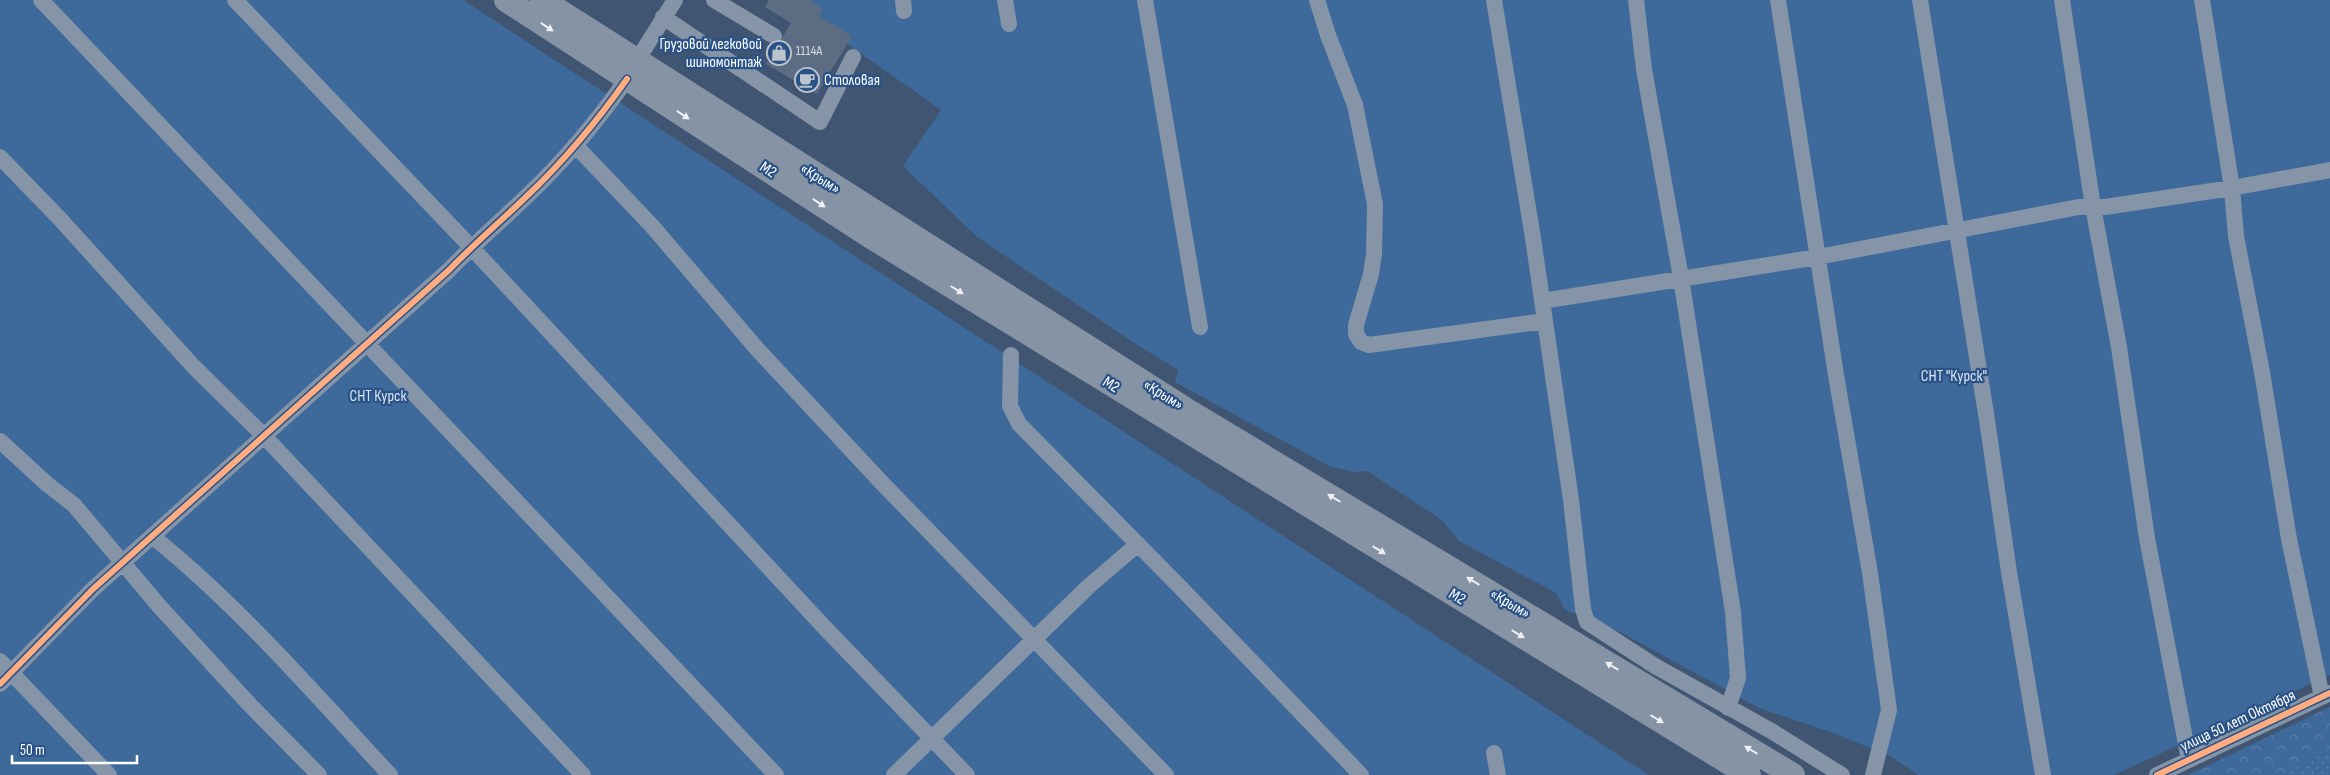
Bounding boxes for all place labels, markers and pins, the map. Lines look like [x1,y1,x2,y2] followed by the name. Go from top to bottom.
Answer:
[659,35,762,72] place label: Грузовой легковой шиномонтаж
[766,40,792,66] shop icon: Грузовой легковой шиномонтаж
[794,67,820,93] cafe icon: Столовая
[824,71,880,90] place label: Столовая

